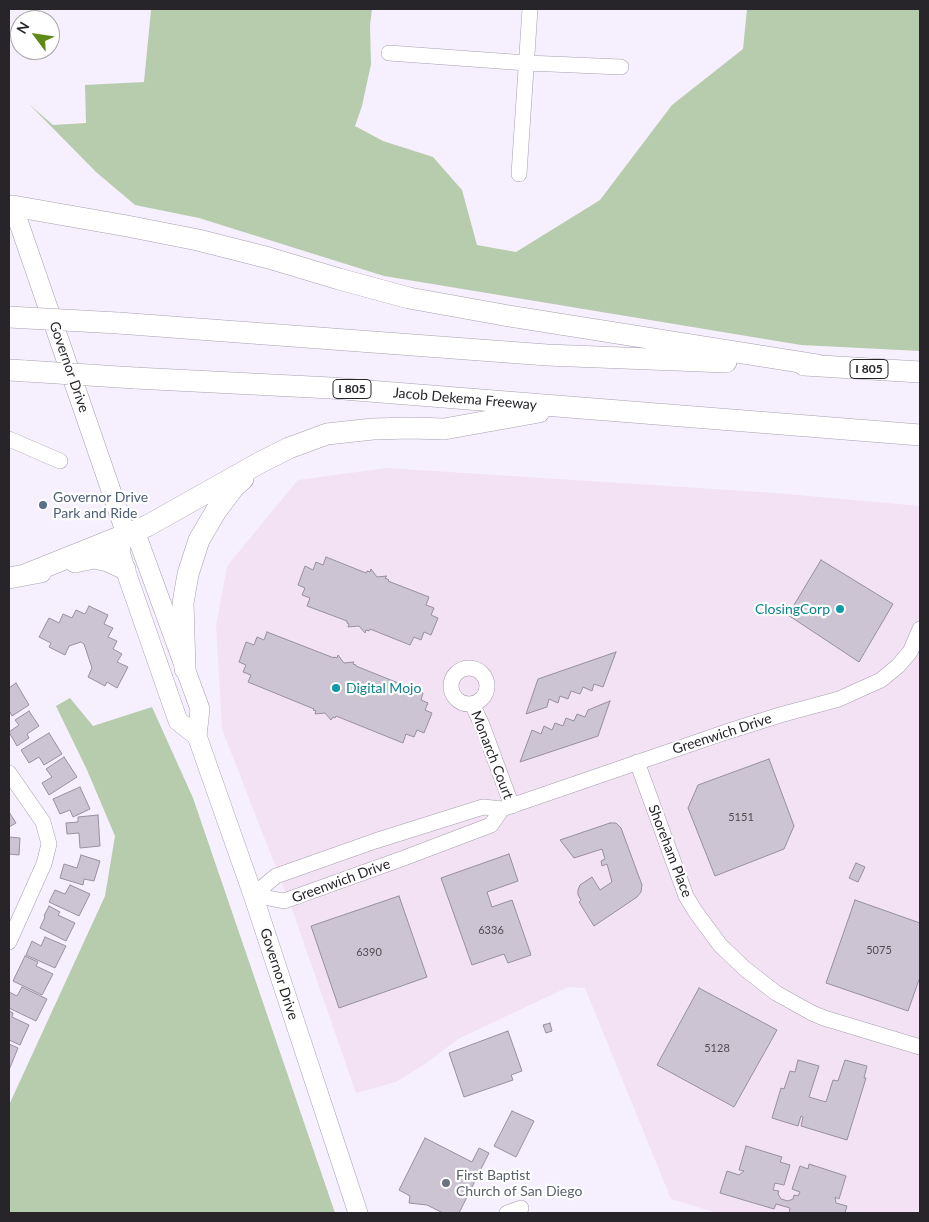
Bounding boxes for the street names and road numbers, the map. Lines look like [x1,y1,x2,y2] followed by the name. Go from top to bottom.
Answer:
[46,319,92,415] street label: Governor Drive
[850,359,888,378] road number: I 805
[333,379,371,398] road number: I 805
[392,384,538,414] street label: Jacob Dekema Freeway
[467,708,517,802] street label: Monarch Court
[670,710,774,758] street label: Greenwich Drive
[645,802,695,900] street label: Shoreham Place
[290,855,392,907] street label: Greenwich Drive
[256,926,302,1022] street label: Governor Drive

